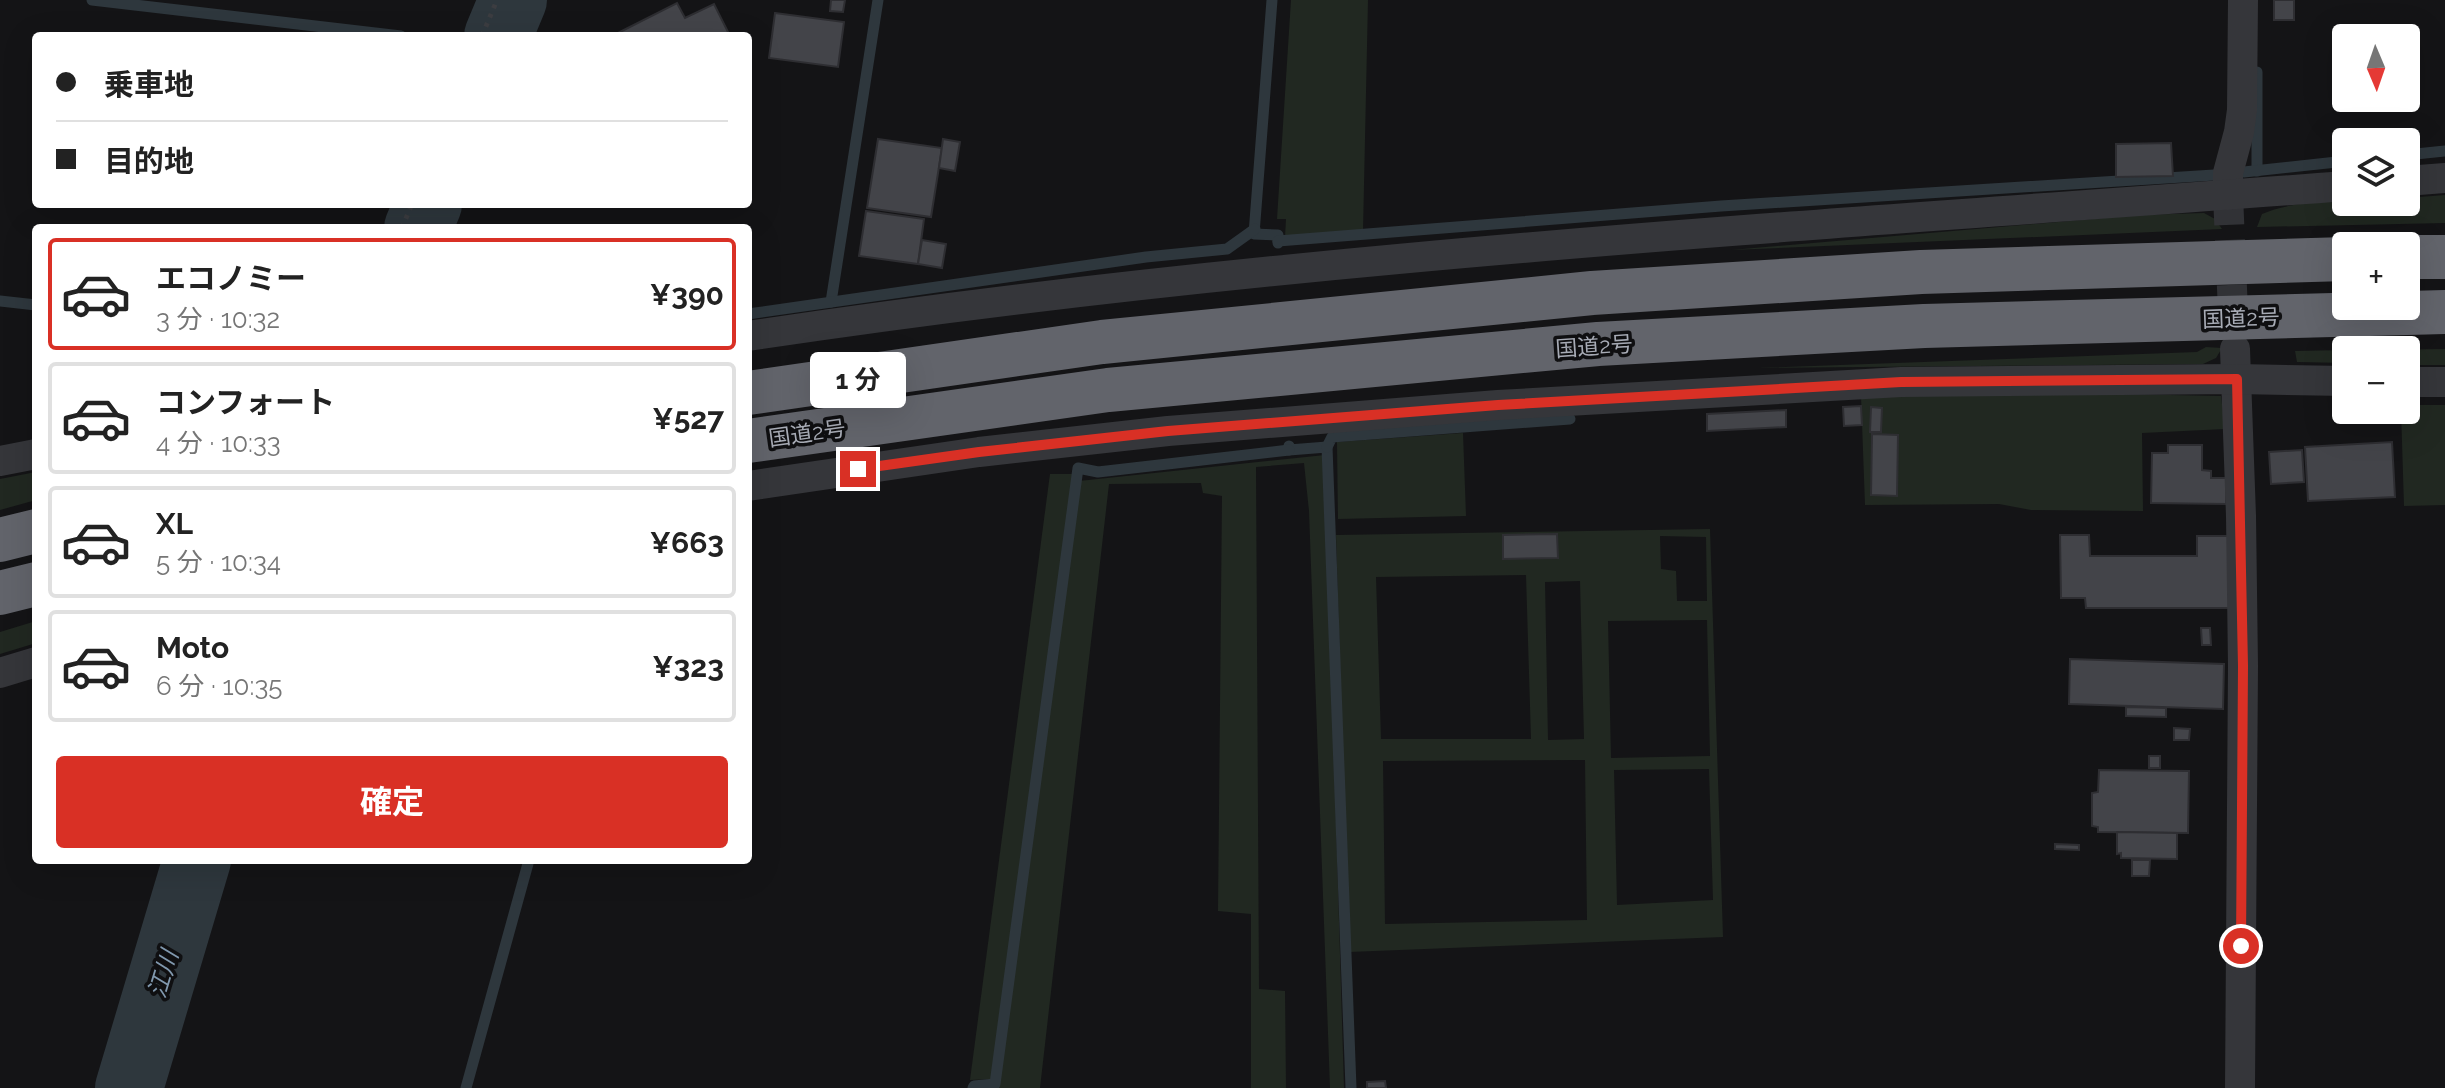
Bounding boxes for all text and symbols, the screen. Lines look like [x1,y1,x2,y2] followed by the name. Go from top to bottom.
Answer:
[2332,24,2420,112] north arrow
[2332,24,2420,424] map controls
[104,67,194,102] text: 乗車地
[2332,128,2420,216] button: layers
[104,144,194,179] text: 目的地
[2332,232,2420,320] button: +
[60,258,132,330] icon: car
[156,261,306,296] text: エコノミー
[650,277,724,312] text: ¥390
[156,304,280,334] text: 3 分 · 10:32
[2202,304,2280,332] street label: 国道2号
[1554,330,1634,362] street label: 国道2号
[2332,336,2420,424] button: −
[810,353,906,409] callout: 1 分
[835,365,881,395] text: 1 分
[60,382,132,454] icon: car
[156,385,335,420] text: コンフォート
[652,401,724,436] text: ¥527
[767,415,847,451] street label: 国道2号
[156,428,281,458] text: 4 分 · 10:33
[840,451,876,487] route end
[60,506,132,578] icon: car
[156,506,193,541] text: XL
[650,525,724,560] text: ¥663
[156,547,281,577] text: 5 分 · 10:34
[60,630,132,702] icon: car
[156,630,229,665] text: Moto
[652,649,724,684] text: ¥323
[156,671,282,701] text: 6 分 · 10:35
[56,756,728,848] button: 確定
[2223,928,2259,964] route start
[142,944,185,1001] water label: 江川

